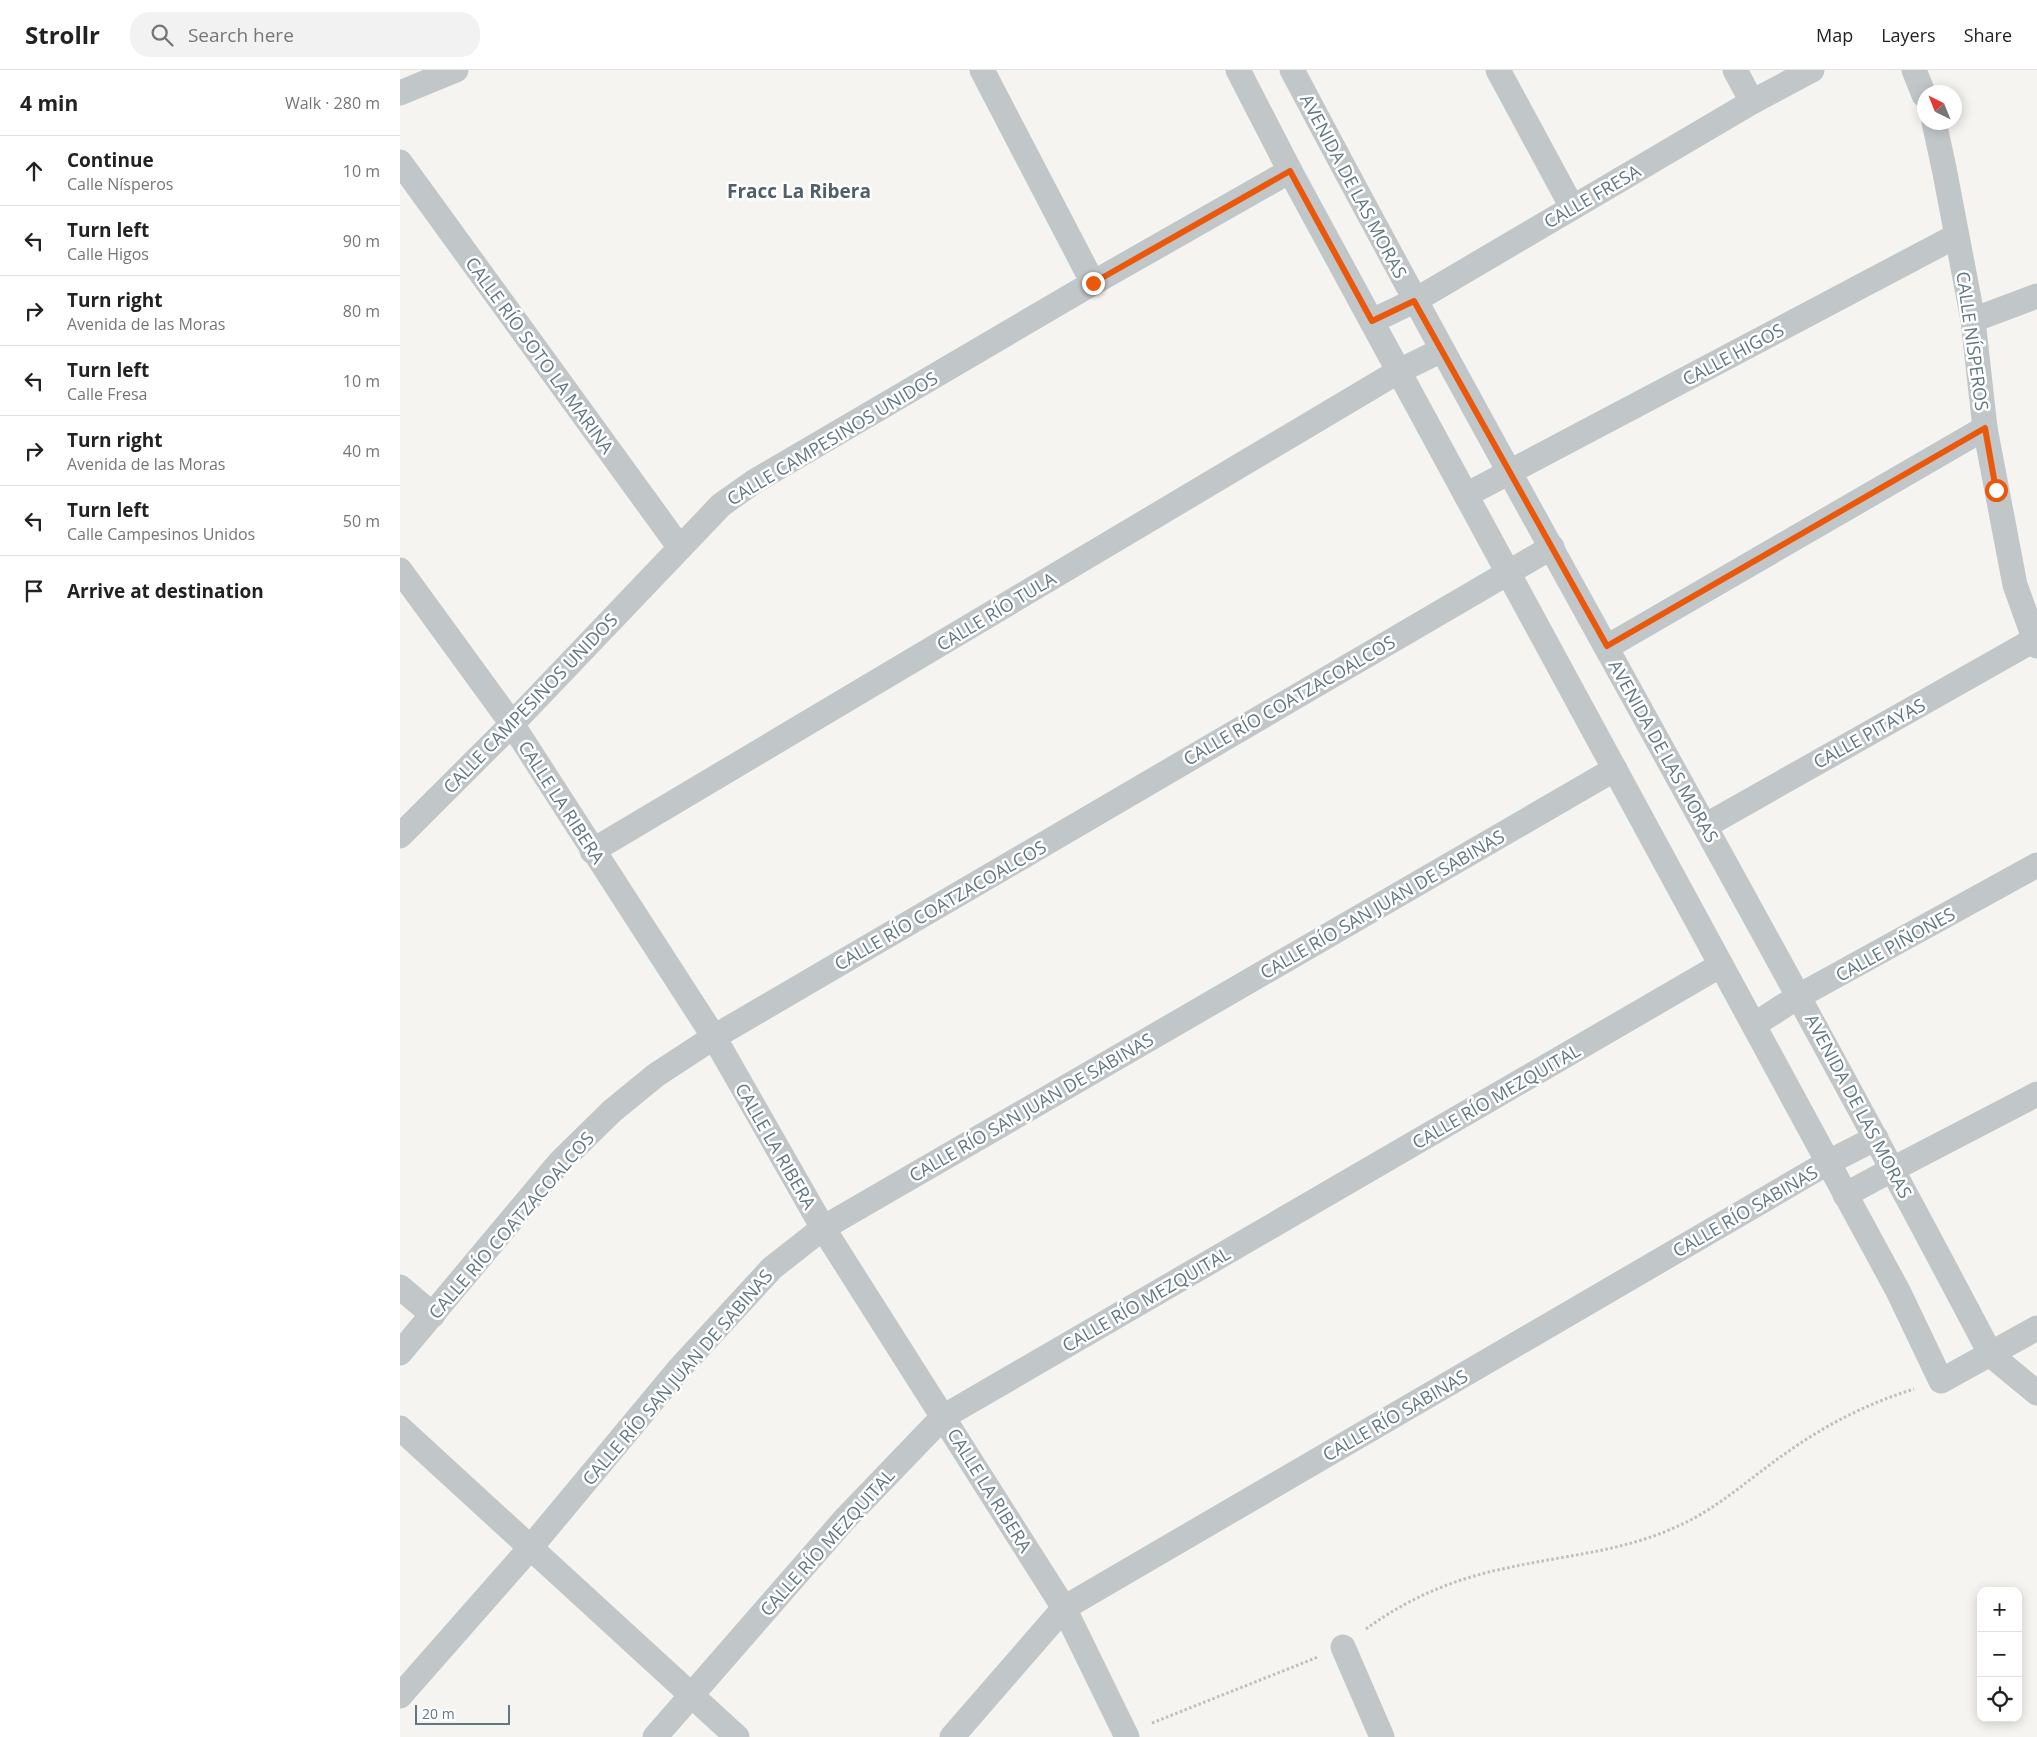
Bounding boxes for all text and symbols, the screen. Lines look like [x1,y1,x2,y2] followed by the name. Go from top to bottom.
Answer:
[130,12,480,57] search box
[25,18,100,51] text: Strollr
[148,21,176,49] icon: search
[188,22,294,48] text: Search here
[1816,23,1853,47] text: Map
[1881,23,1936,47] text: Layers
[1964,23,2012,47] text: Share
[1917,85,1962,130] north arrow
[20,89,78,117] text: 4 min
[1295,90,1413,282] street label: AVENIDA DE LAS MORAS
[285,92,380,114] text: Walk · 280 m
[67,147,154,173] text: Continue
[20,157,48,185] icon: ahead
[1539,158,1645,233] street label: CALLE FRESA
[343,160,380,182] text: 10 m
[67,173,173,195] text: Calle Nísperos
[727,178,871,204] district label: Fracc La Ribera
[67,217,149,243] text: Turn left
[20,227,48,255] icon: left
[343,230,380,252] text: 90 m
[67,243,149,265] text: Calle Higos
[460,252,620,459] street label: CALLE RÍO SOTO LA MARINA
[1951,270,1995,412] street label: CALLE NÍSPEROS
[1082,272,1105,295] route end
[67,287,162,313] text: Turn right
[20,297,48,325] icon: right
[343,300,380,322] text: 80 m
[67,313,226,335] text: Avenida de las Moras
[1678,317,1788,391] street label: CALLE HIGOS
[67,357,149,383] text: Turn left
[722,365,942,510] street label: CALLE CAMPESINOS UNIDOS
[20,367,48,395] icon: left
[343,370,380,392] text: 10 m
[67,383,147,405] text: Calle Fresa
[67,427,162,453] text: Turn right
[20,437,48,465] icon: right
[343,440,380,462] text: 40 m
[67,453,226,475] text: Avenida de las Moras
[1985,479,2008,502] route start
[67,497,149,523] text: Turn left
[20,507,48,535] icon: left
[343,510,380,532] text: 50 m
[67,523,255,545] text: Calle Campesinos Unidos
[932,566,1060,656] street label: CALLE RÍO TULA
[20,577,48,605] icon: arrive
[67,578,264,604] text: Arrive at destination
[437,608,623,798] street label: CALLE CAMPESINOS UNIDOS
[1179,629,1399,771] street label: CALLE RÍO COATZACOALCOS
[1604,655,1724,847] street label: AVENIDA DE LAS MORAS
[1809,692,1929,774] street label: CALLE PITAYAS
[513,736,611,869] street label: CALLE LA RIBERA
[1255,824,1509,984] street label: CALLE RÍO SAN JUAN DE SABINAS
[830,834,1050,976] street label: CALLE RÍO COATZACOALCOS
[1831,901,1959,987] street label: CALLE PIÑONES
[1800,1010,1918,1202] street label: AVENIDA DE LAS MORAS
[904,1027,1158,1187] street label: CALLE RÍO SAN JUAN DE SABINAS
[1408,1038,1584,1154] street label: CALLE RÍO MEZQUITAL
[730,1079,822,1214] street label: CALLE LA RIBERA
[423,1126,599,1324] street label: CALLE RÍO COATZACOALCOS
[1668,1160,1822,1262] street label: CALLE RÍO SABINAS
[1058,1241,1234,1357] street label: CALLE RÍO MEZQUITAL
[577,1264,777,1490] street label: CALLE RÍO SAN JUAN DE SABINAS
[1318,1364,1472,1466] street label: CALLE RÍO SABINAS
[942,1423,1038,1557] street label: CALLE LA RIBERA
[754,1463,900,1621] street label: CALLE RÍO MEZQUITAL
[1977,1587,2022,1722] map controls
[1977,1587,2022,1632] button: +
[1977,1632,2022,1677] button: −
[1977,1677,2022,1722] button: locate
[415,1702,510,1725] scale bar
[422,1704,455,1723] text: 20 m

